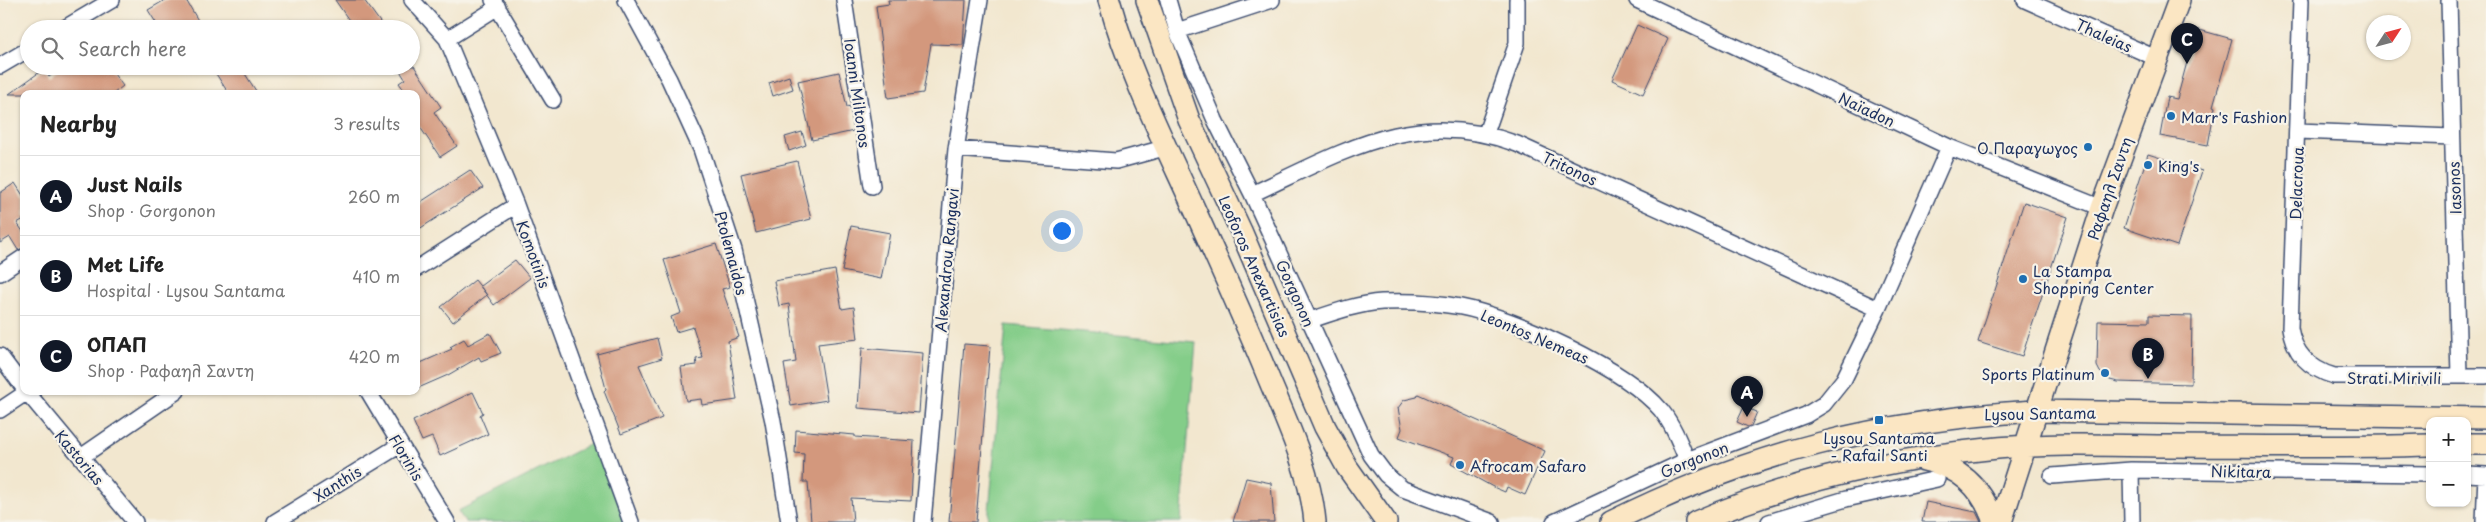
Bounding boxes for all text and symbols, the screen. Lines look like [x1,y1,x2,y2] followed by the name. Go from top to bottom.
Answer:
[2072,12,2136,58] street label: Thaleias
[2366,15,2411,60] north arrow
[20,20,420,75] search box
[2171,23,2203,64] pin: C
[38,34,66,62] icon: search
[78,34,187,62] text: Search here
[839,37,877,149] street label: Ioanni Miltonos
[1835,86,1899,132] street label: Naïadon
[2181,105,2287,128] place label: Marr's Fashion
[40,107,117,139] text: Nearby
[2165,110,2177,122] marker: Marr's Fashion
[333,111,400,135] text: 3 results
[2081,133,2137,243] street label: Ραφαηλ Σαντη
[1977,136,2078,159] place label: Ο Παραγωγος
[2082,141,2094,153] marker: Ο Παραγωγος
[1539,145,1601,191] street label: Tritonos
[2283,145,2309,220] street label: Delacroua
[2158,154,2199,177] place label: King's
[2142,159,2154,171] marker: King's
[2442,161,2466,215] street label: Iasonos
[87,170,182,198] text: Just Nails
[50,184,62,208] text: A
[348,184,400,208] text: 260 m
[928,187,964,333] street label: Alexandrou Rangavi
[1213,191,1297,341] street label: Leoforos Anexartisias
[87,198,216,222] text: Shop · Gorgonon
[710,208,754,298] street label: Ptolemaidos
[511,217,557,291] street label: Komotinis
[1049,218,1075,244] your location
[87,250,164,278] text: Met Life
[1271,256,1321,330] street label: Gorgonon
[2033,259,2154,299] place label: La Stampa Shopping Center
[51,264,61,288] text: B
[352,264,400,288] text: 410 m
[2017,273,2029,285] marker: La Stampa Shopping Center
[87,278,285,302] text: Hospital · Lysou Santama
[1477,303,1593,369] street label: Leontos Nemeas
[87,330,147,358] text: ΟΠΑΠ
[2132,338,2164,379] pin: B
[50,344,62,368] text: C
[349,344,400,368] text: 420 m
[87,358,254,382] text: Shop · Ραφαηλ Σαντη
[1981,362,2095,385] place label: Sports Platinum
[2347,366,2441,389] street label: Strati Mirivili
[2099,367,2111,379] marker: Sports Platinum
[1731,376,1763,417] pin: A
[1984,401,2097,425] street label: Lysou Santama
[1873,414,1885,426] marker: Lysou Santama - Rafail Santi
[2426,417,2471,507] map controls
[2426,417,2471,462] button: +
[50,424,110,490] street label: Kastorias
[1823,426,1935,466] place label: Lysou Santama - Rafail Santi
[384,429,430,485] street label: Florinis
[1656,435,1732,483] street label: Gorgonon
[1470,454,1586,477] place label: Afrocam Safaro
[309,459,365,507] street label: Xanthis
[1454,459,1466,471] marker: Afrocam Safaro
[2211,459,2272,483] street label: Nikitara
[2426,462,2471,507] button: −

